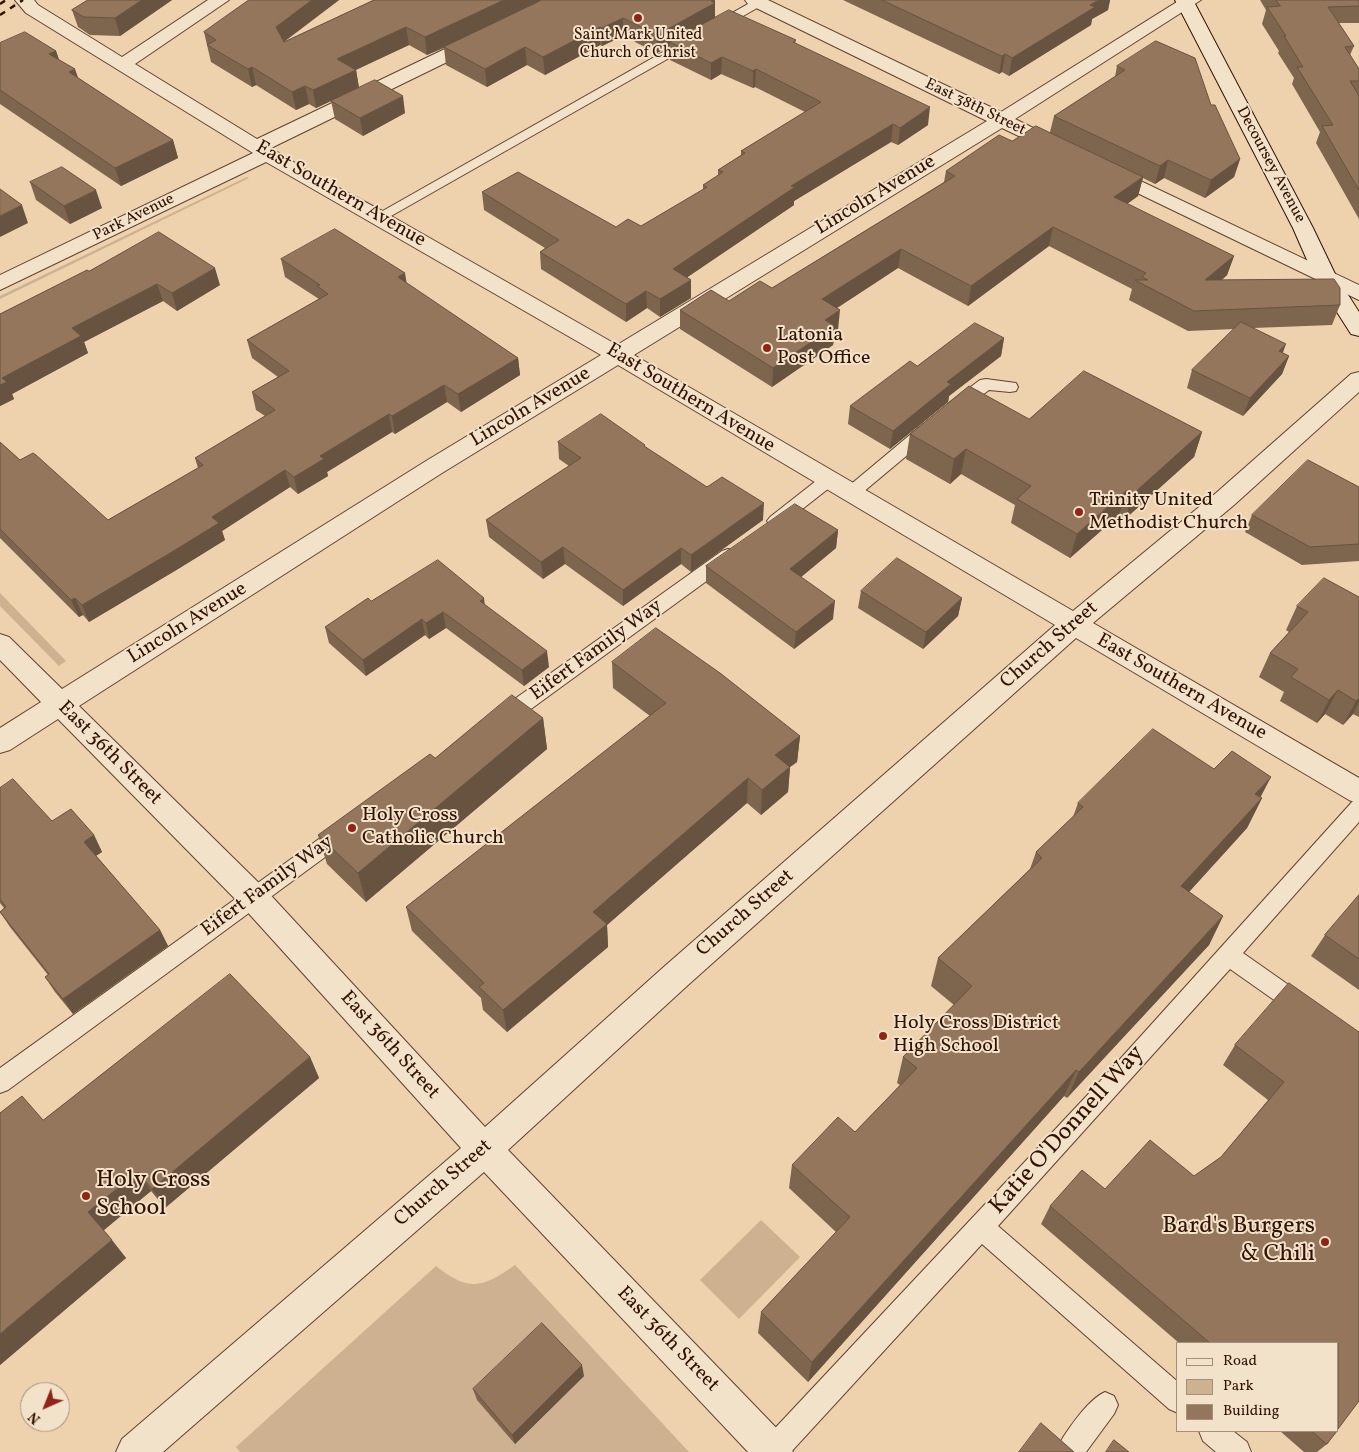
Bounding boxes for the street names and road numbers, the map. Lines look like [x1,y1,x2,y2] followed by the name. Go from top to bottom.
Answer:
[921,75,1029,141] street label: East 38th Street
[1231,103,1309,227] street label: Decoursey Avenue
[251,136,429,254] street label: East Southern Avenue
[812,151,940,241] street label: Lincoln Avenue
[90,190,178,246] street label: Park Avenue
[601,339,779,459] street label: East Southern Avenue
[467,363,595,453] street label: Lincoln Avenue
[124,578,252,670] street label: Lincoln Avenue
[526,595,668,707] street label: Eifert Family Way
[996,597,1104,695] street label: Church Street
[1092,629,1270,747] street label: East Southern Avenue
[52,697,166,811] street label: East 36th Street
[197,831,339,943] street label: Eifert Family Way
[692,865,800,963] street label: Church Street
[334,987,444,1105] street label: East 36th Street
[985,1041,1151,1221] street label: Katie O'Donnell Way
[390,1135,498,1233] street label: Church Street
[611,1282,723,1398] street label: East 36th Street

